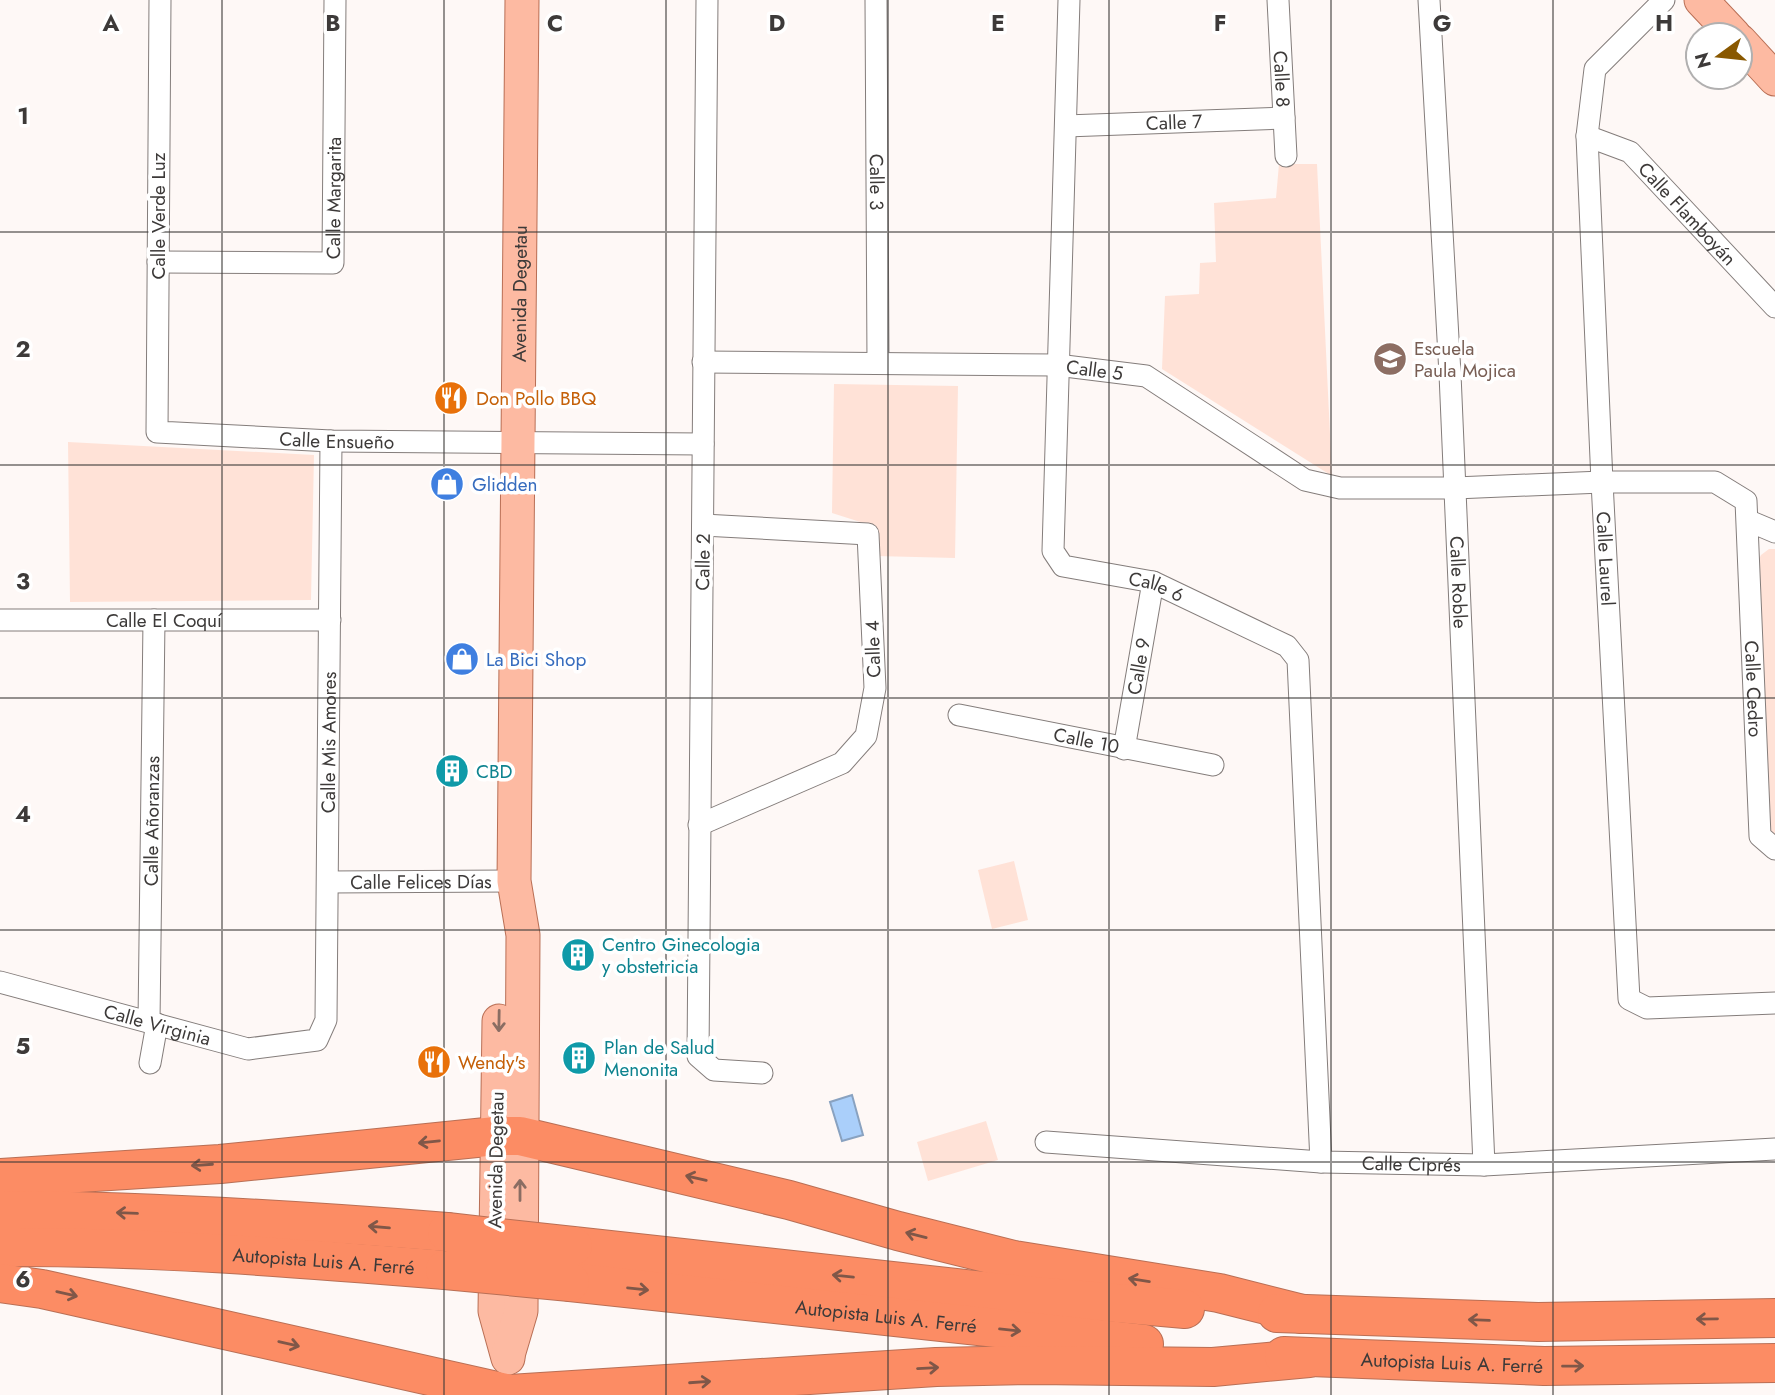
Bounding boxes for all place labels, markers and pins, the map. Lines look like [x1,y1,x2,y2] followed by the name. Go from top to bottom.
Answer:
[1414,335,1516,384] place label: Escuela Paula Mojica
[1371,340,1409,378] school or university icon: Escuela Paula Mojica
[432,379,470,417] restaurant icon: Don Pollo BBQ
[476,385,596,412] place label: Don Pollo BBQ
[428,465,466,503] shop icon: Glidden
[472,471,537,498] place label: Glidden
[443,640,481,678] shop icon: La Bici Shop
[486,646,586,673] place label: La Bici Shop
[433,752,471,790] building icon: CBD
[476,758,513,785] place label: CBD
[602,931,760,980] place label: Centro Ginecologia y obstetricia
[559,936,597,974] building icon: Centro Ginecologia y obstetricia
[604,1034,715,1083] place label: Plan de Salud Menonita
[560,1039,598,1077] building icon: Plan de Salud Menonita
[415,1043,453,1081] restaurant icon: Wendy's
[458,1049,526,1076] place label: Wendy's

